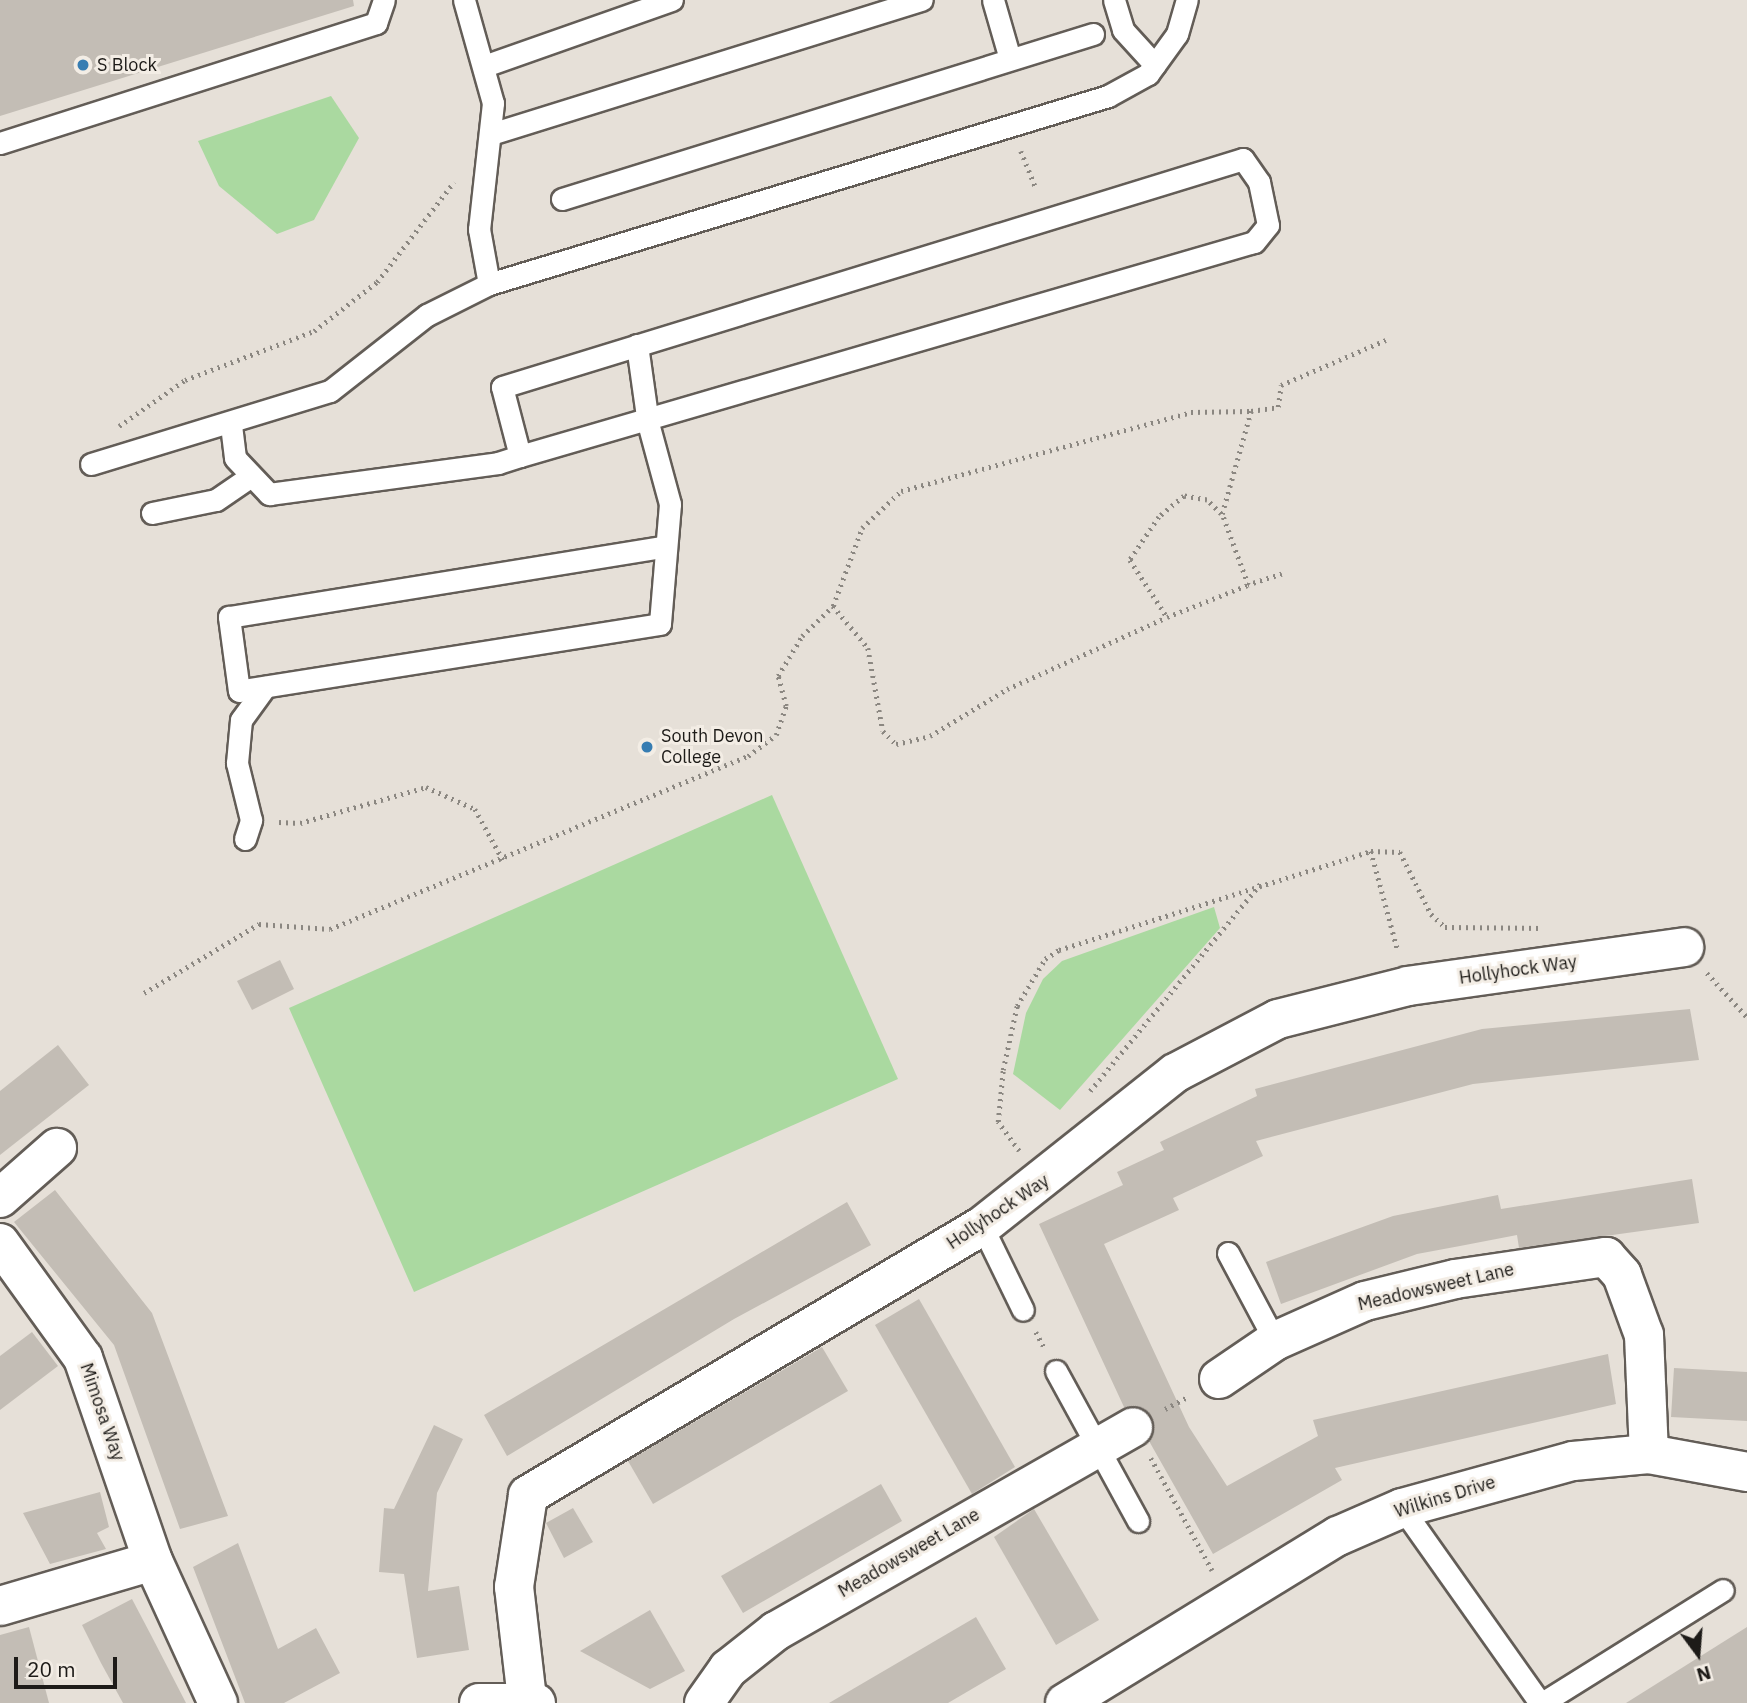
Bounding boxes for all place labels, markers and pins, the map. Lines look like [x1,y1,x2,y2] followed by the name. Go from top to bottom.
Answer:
[97,54,157,76] place label: S Block
[75,57,91,73] marker: S Block
[661,726,763,768] place label: South Devon College
[639,739,655,755] marker: South Devon College

